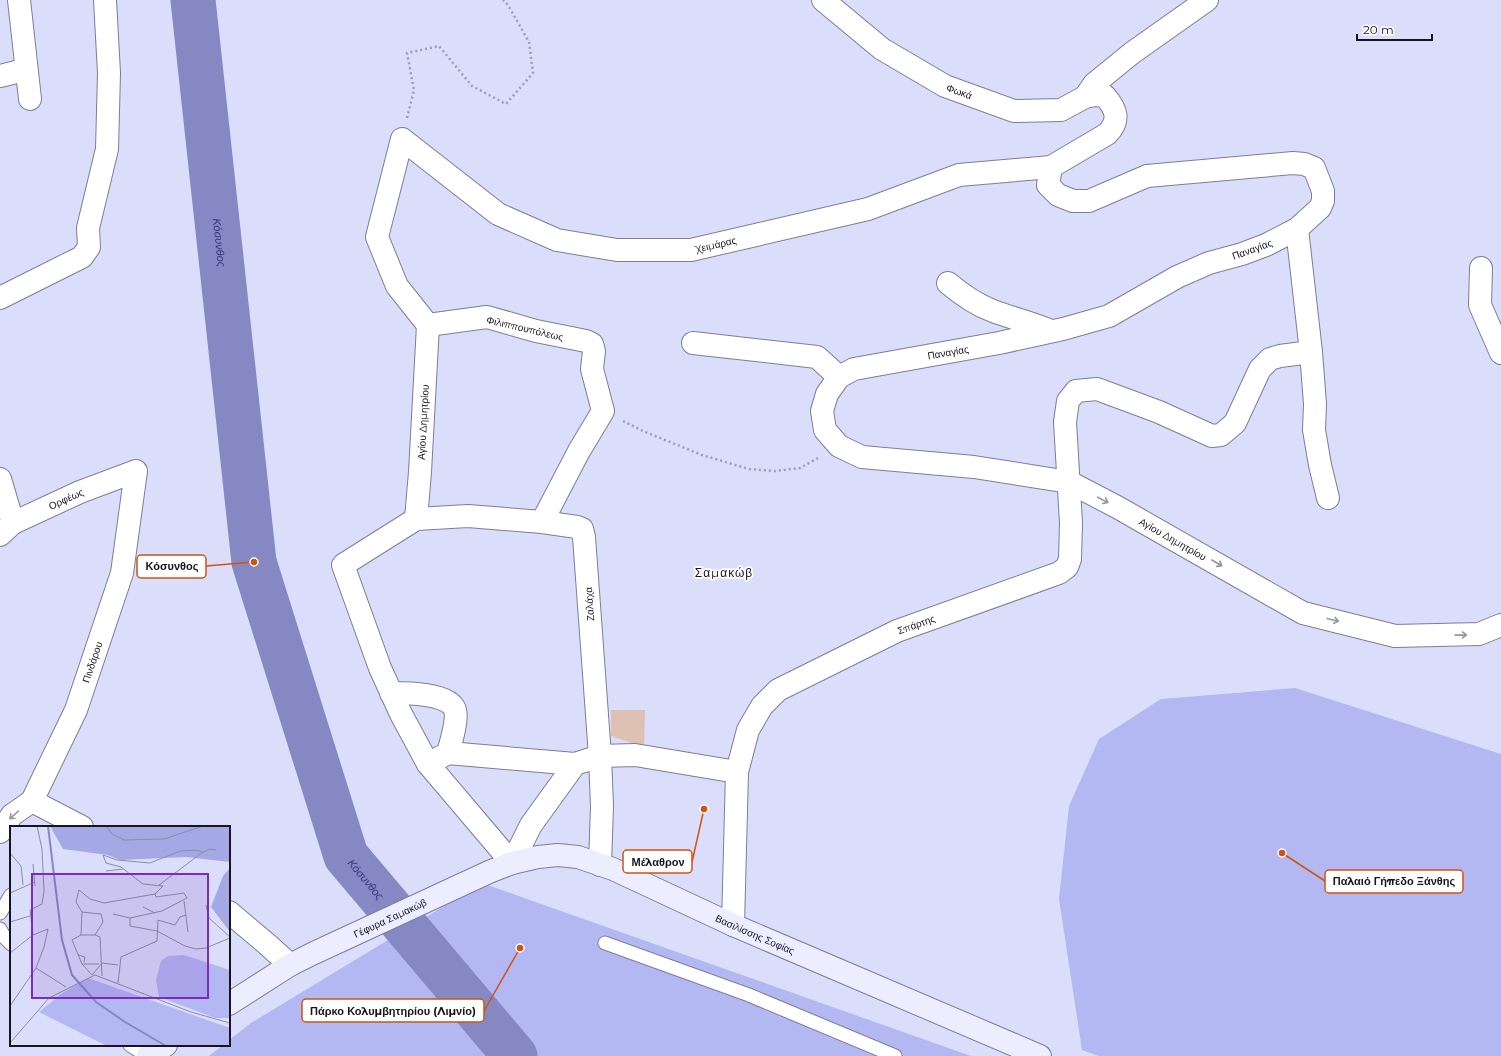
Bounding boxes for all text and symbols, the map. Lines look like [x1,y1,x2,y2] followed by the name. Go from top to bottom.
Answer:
[1357,16,1432,42] scale bar
[1363,22,1394,37] text: 20 m
[945,81,974,102] street label: Φωκά
[210,217,229,268] water label: Κόσυνθος
[693,234,738,256] street label: Χειμάρας
[1230,236,1274,263] street label: Παναγίας
[485,313,565,344] street label: Φιλιππουπόλεως
[926,342,970,363] street label: Παναγίας
[415,384,432,460] street label: Αγίου Δημητρίου
[47,485,85,513] street label: Ορφέως
[1097,497,1109,504] one-way arrow
[1137,515,1209,564] street label: Αγίου Δημητρίου
[137,555,206,578] callout: Κόσυνθος
[146,559,199,573] text: Κόσυνθος
[1210,560,1222,568] one-way arrow
[695,565,753,580] district label: Σαμακώβ
[582,586,597,621] street label: Ζαλάχα
[896,612,937,637] street label: Σπάρτης
[1326,617,1339,624] one-way arrow
[1454,631,1467,639] one-way arrow
[79,640,106,684] street label: Πινδάρου
[9,810,19,819] one-way arrow
[10,826,230,1046] inset map
[623,850,692,873] callout: Μέλαθρον
[631,855,685,869] text: Μέλαθρον
[345,856,387,903] water label: Κόσυνθος
[1325,870,1463,893] callout: Παλαιό Γήπεδο Ξάνθης
[1333,874,1455,888] text: Παλαιό Γήπεδο Ξάνθης
[352,896,429,941] street label: Γέφυρα Σαμακώβ
[713,912,797,958] street label: Βασιλίσσης Σοφίας
[302,999,484,1022] callout: Πάρκο Κολυμβητηρίου (Λιμνίο)
[310,1004,476,1018] text: Πάρκο Κολυμβητηρίου (Λιμνίο)

